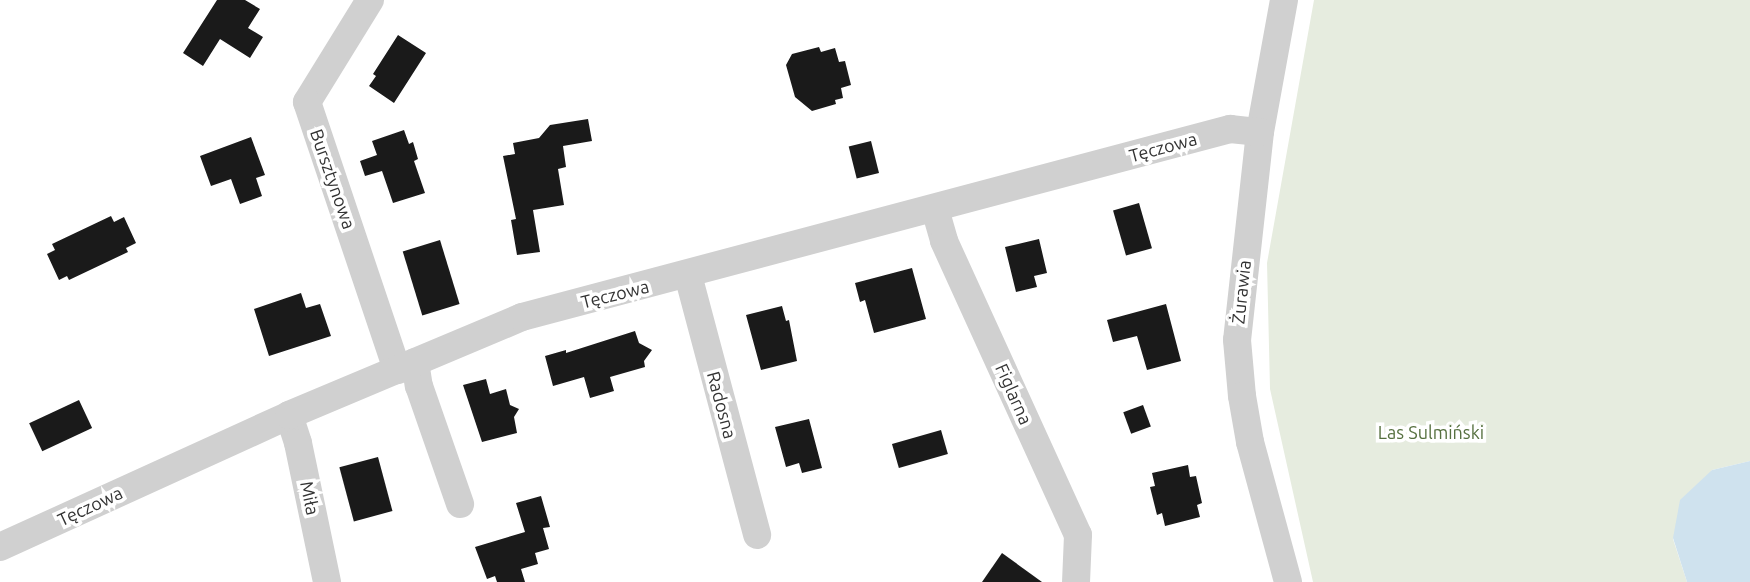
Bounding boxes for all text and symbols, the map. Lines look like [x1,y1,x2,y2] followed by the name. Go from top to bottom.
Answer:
[306,126,360,232] street label: Bursztynowa
[1127,128,1199,166] street label: Tęczowa
[1227,259,1255,325] street label: Żurawia
[579,275,651,313] street label: Tęczowa
[991,360,1037,428] street label: Figlarna
[703,369,741,441] street label: Radosna
[1378,421,1484,443] park label: Las Sulmiński
[296,479,324,517] street label: Miła
[54,482,126,530] street label: Tęczowa

